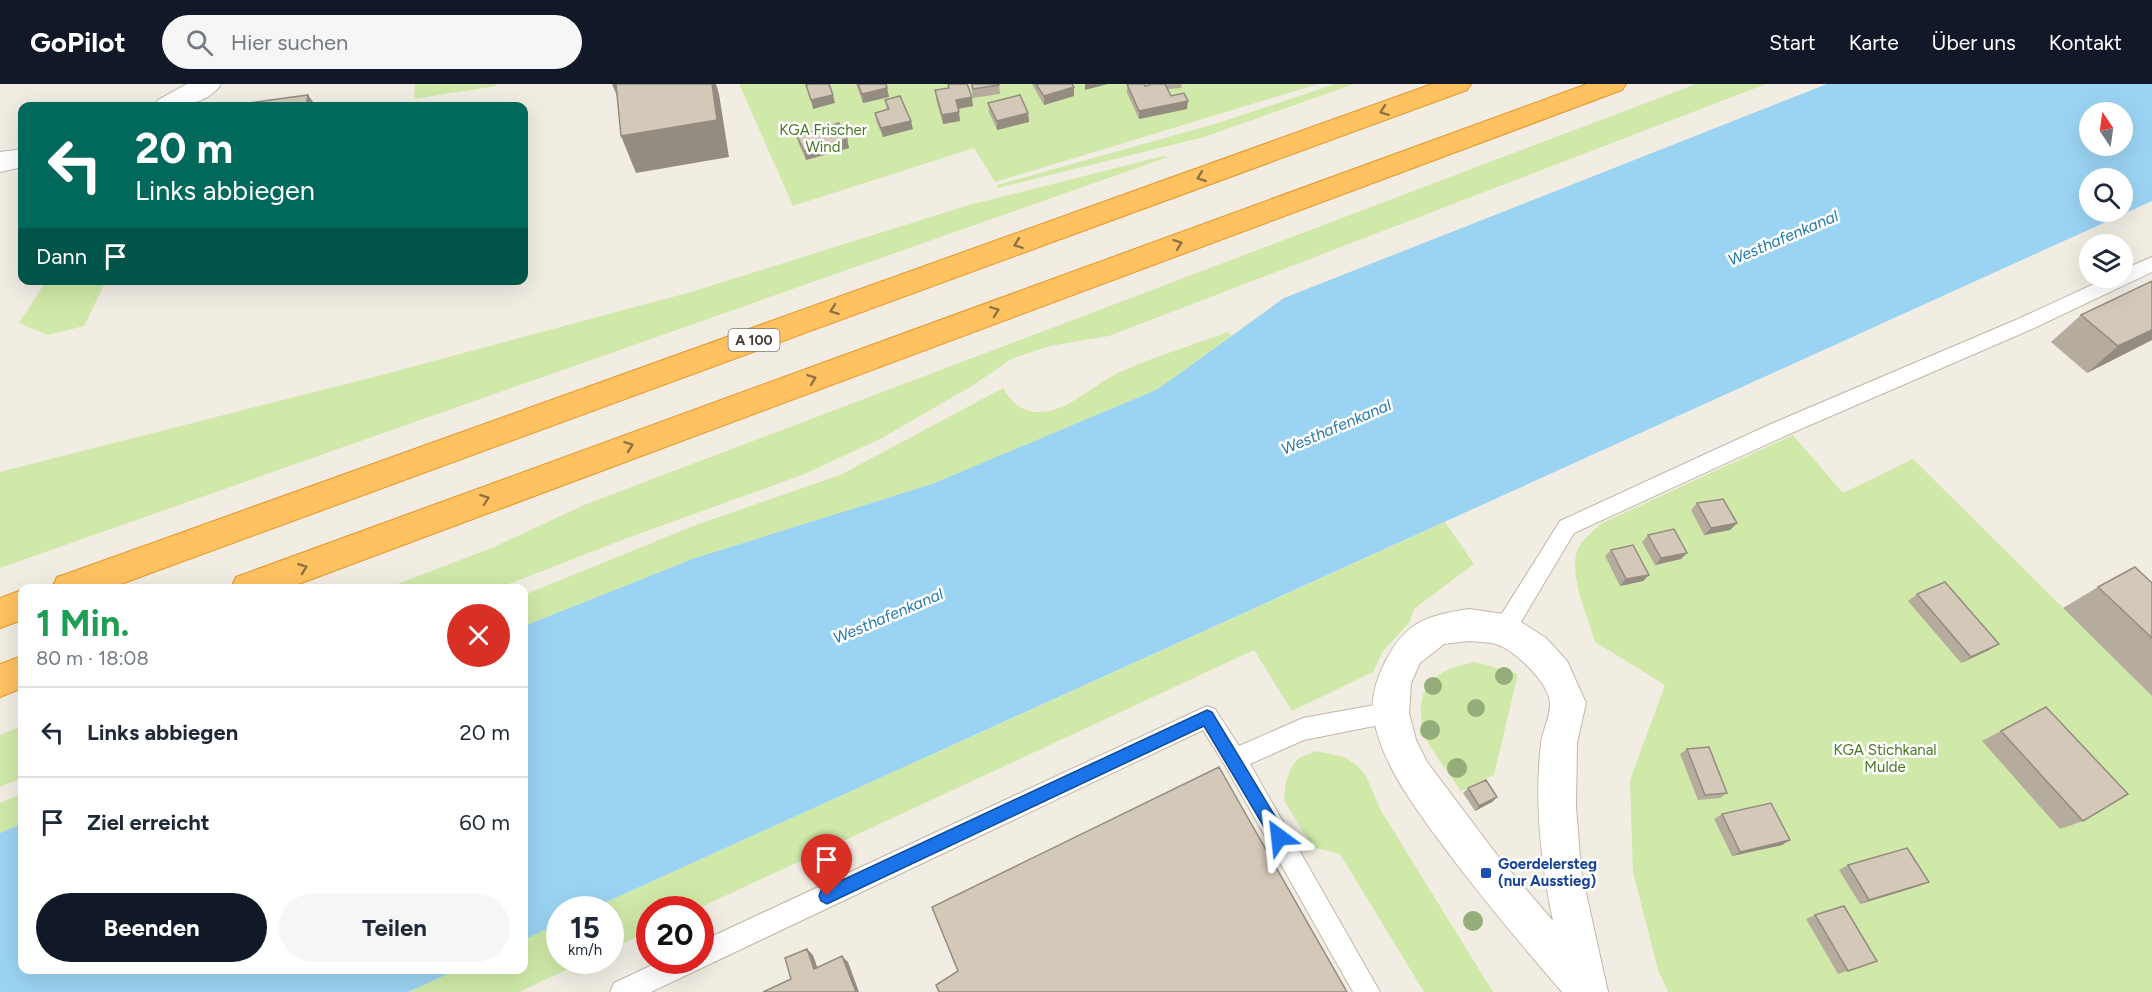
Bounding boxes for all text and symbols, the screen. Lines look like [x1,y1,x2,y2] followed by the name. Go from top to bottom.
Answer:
[162,15,582,69] search box
[30,25,126,59] text: GoPilot
[183,26,216,59] icon: search
[231,29,348,56] text: Hier suchen
[1769,30,1816,55] text: Start
[1849,30,1899,55] text: Karte
[1932,30,2016,55] text: Über uns
[2049,30,2122,55] text: Kontakt
[2079,102,2133,156] north arrow
[2079,102,2133,288] map controls
[1379,103,1390,116] one-way arrow
[779,121,867,156] park label: KGA Frischer Wind
[135,123,233,174] text: 20 m
[36,126,114,204] icon: left
[2079,168,2133,222] button: search
[1196,170,1207,183] one-way arrow
[135,174,315,207] text: Links abbiegen
[1725,206,1841,270] water label: Westhafenkanal
[2079,234,2133,288] button: layers
[1013,236,1023,249] one-way arrow
[1172,239,1183,251] one-way arrow
[99,240,132,273] icon: arrive
[36,243,87,270] text: Dann
[829,303,840,316] one-way arrow
[989,306,1000,319] one-way arrow
[728,329,780,351] road number: A 100
[806,373,817,386] one-way arrow
[1278,395,1394,459] water label: Westhafenkanal
[623,441,634,453] one-way arrow
[480,494,490,507] one-way arrow
[297,562,308,575] one-way arrow
[830,584,946,648] water label: Westhafenkanal
[36,602,129,645] text: 1 Min.
[447,604,510,667] button: close
[36,646,149,670] text: 80 m · 18:08
[36,716,69,749] icon: left
[87,719,238,746] text: Links abbiegen
[459,719,510,746] text: 20 m
[1833,741,1937,776] park label: KGA Stichkanal Mulde
[1247,805,1311,869] position arrow
[36,806,69,839] icon: arrive
[87,809,210,836] text: Ziel erreicht
[459,809,510,836] text: 60 m
[801,834,852,896] pin
[810,843,843,876] icon: arrive
[1498,855,1597,890] place label: Goerdelersteg (nur Ausstieg)
[1479,866,1493,880] marker: Goerdelersteg (nur Ausstieg)
[36,893,267,962] button: Beenden
[279,893,510,962] button: Teilen
[636,896,714,974] speed limit sign: 20
[570,909,600,946] text: 15
[568,941,602,959] text: km/h

